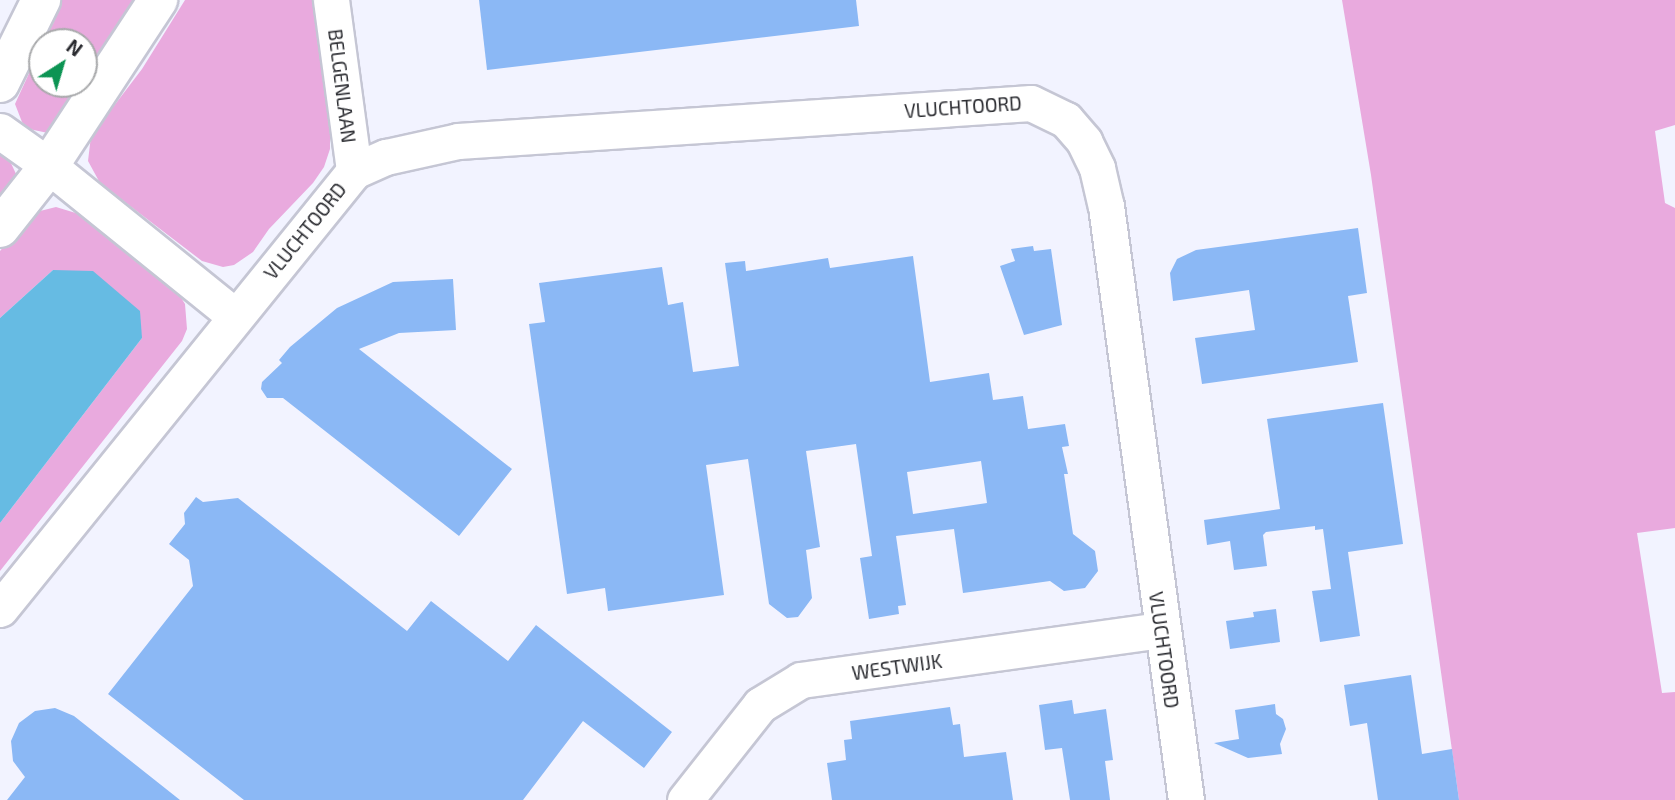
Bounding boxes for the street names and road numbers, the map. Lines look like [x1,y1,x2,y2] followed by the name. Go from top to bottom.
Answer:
[324,28,360,144] street label: BELGENLAAN
[904,92,1022,122] street label: VLUCHTOORD
[259,178,351,284] street label: VLUCHTOORD
[1145,590,1183,710] street label: VLUCHTOORD
[850,649,944,685] street label: WESTWIJK

